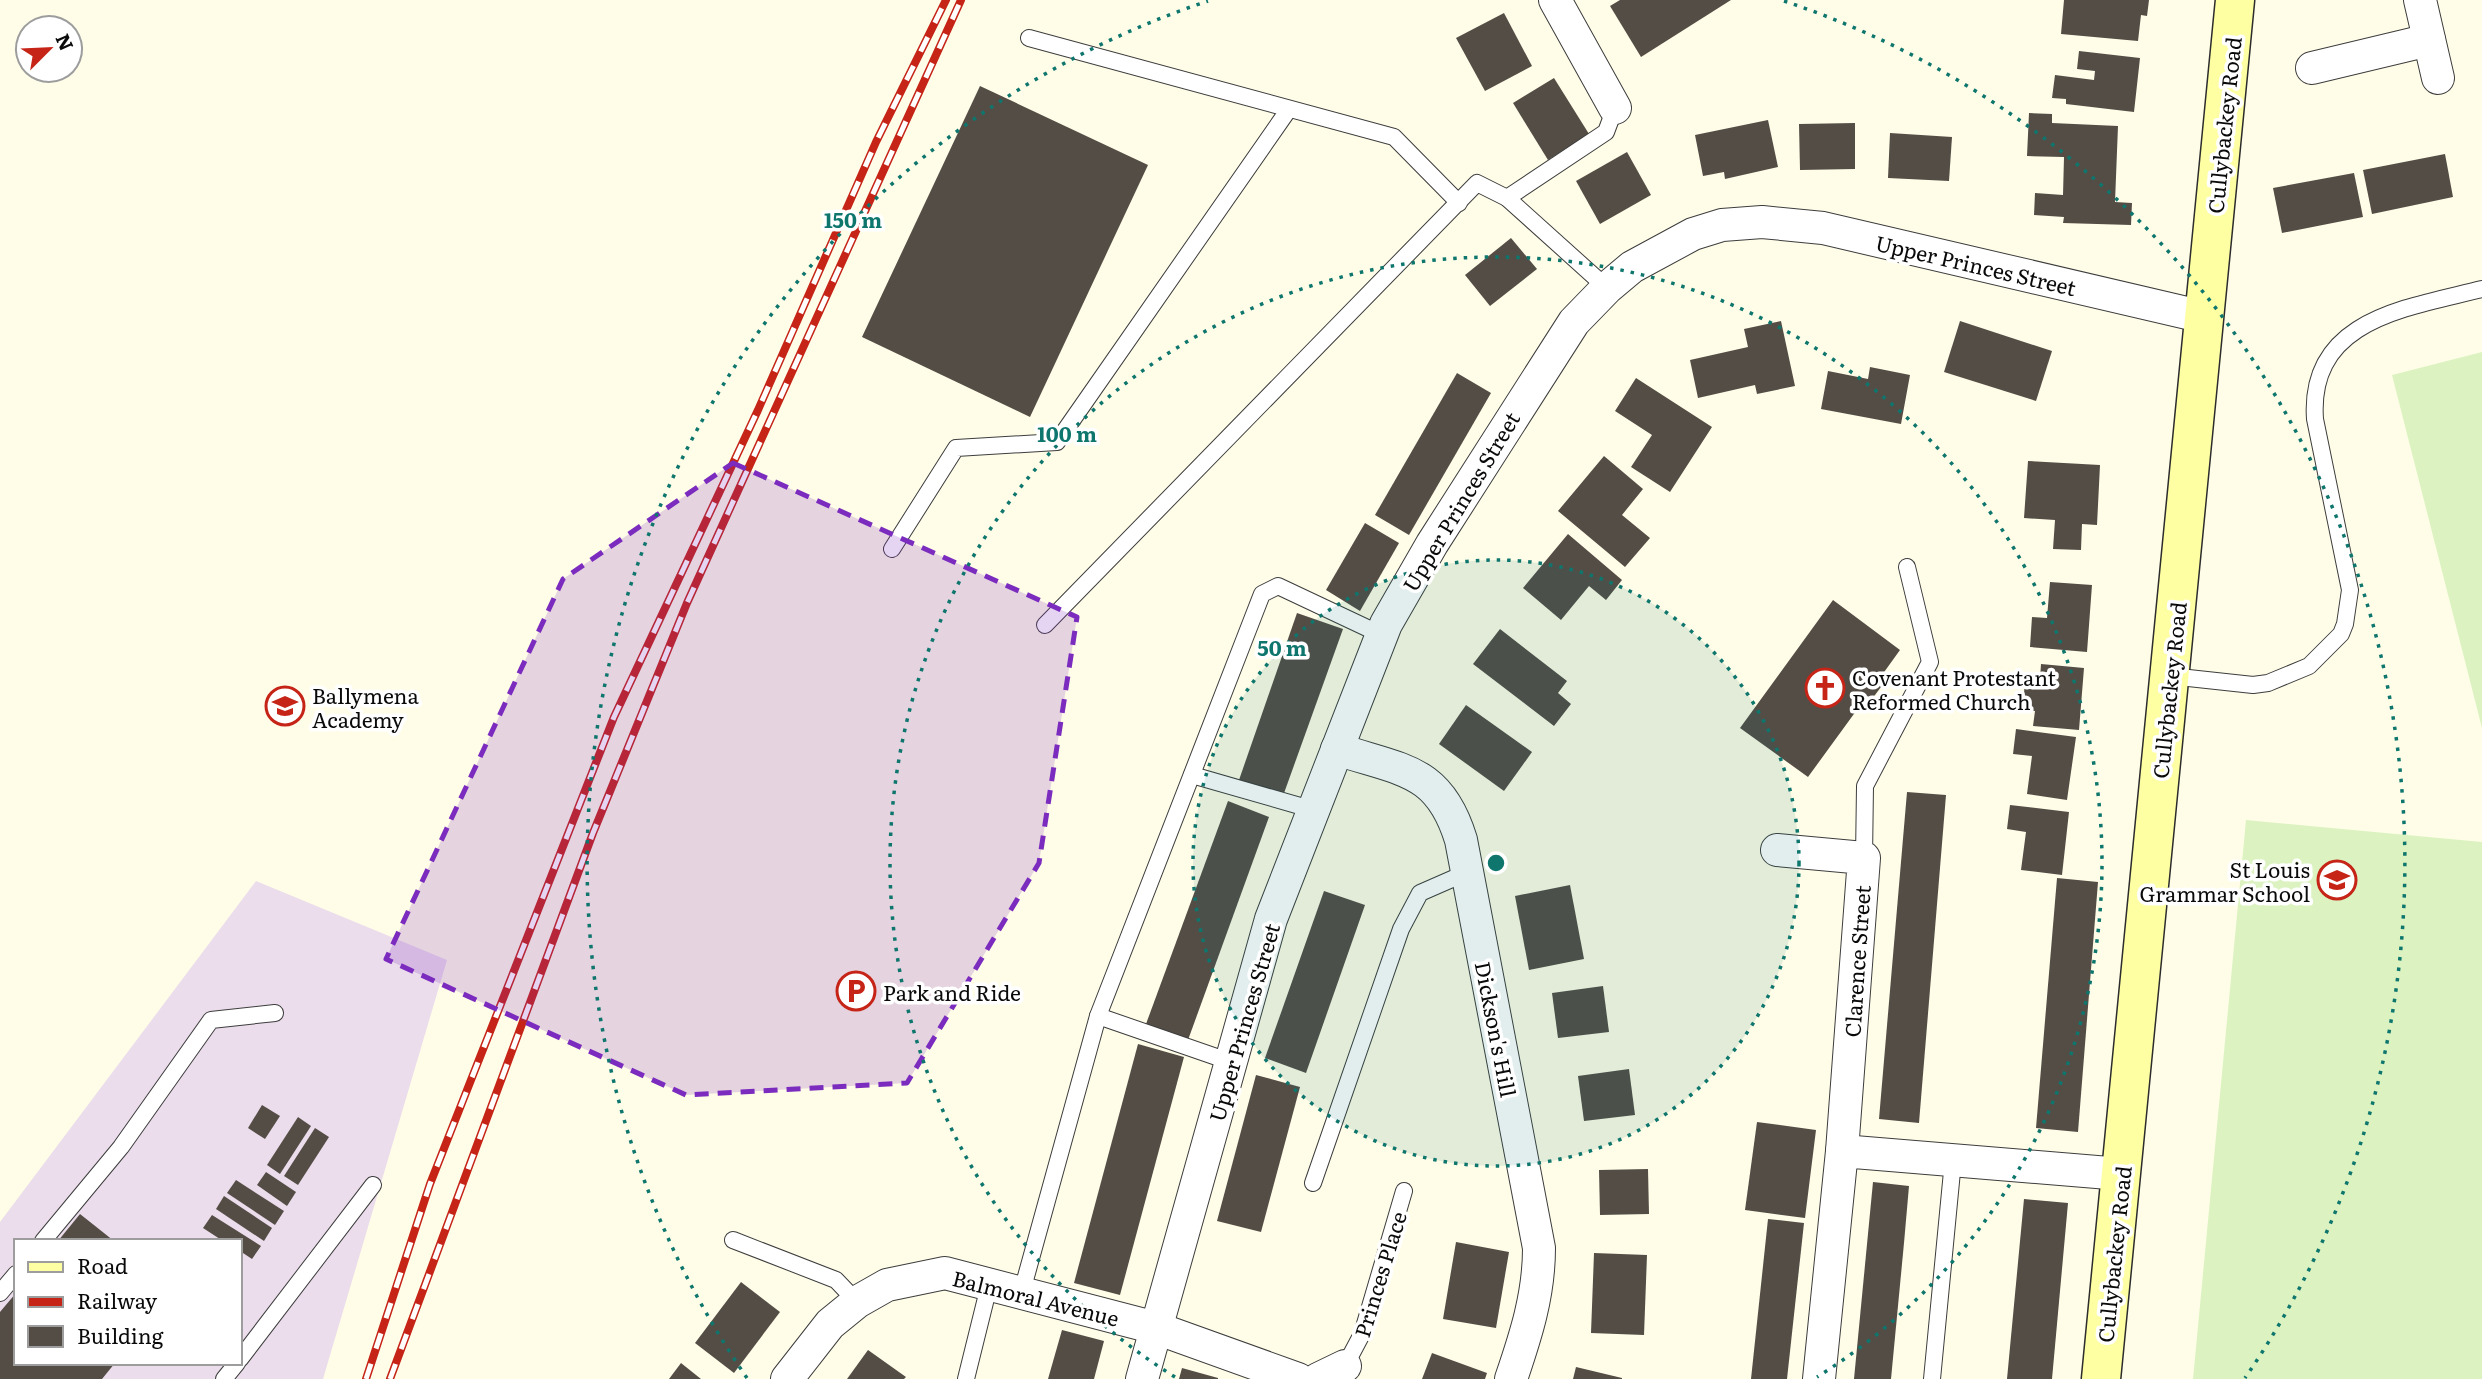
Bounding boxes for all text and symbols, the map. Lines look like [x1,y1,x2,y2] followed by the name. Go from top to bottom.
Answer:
[14,14,84,84] north arrow
[49,29,81,55] text: N
[2198,35,2248,215] street label: Cullybackey Road
[824,203,882,234] text: 150 m
[1873,226,2080,302] street label: Upper Princes Street
[1394,405,1526,597] street label: Upper Princes Street
[1037,417,1097,448] text: 100 m
[2143,600,2193,780] street label: Cullybackey Road
[1257,631,1307,662] text: 50 m
[1852,661,2056,716] place label: Covenant Protestant Reformed Church
[1804,667,1846,709] church icon: Covenant Protestant Reformed Church
[312,679,419,734] place label: Ballymena Academy
[264,685,306,727] school or university icon: Ballymena Academy
[1484,851,1508,875] centre of rings
[2139,853,2310,908] place label: St Louis Grammar School
[2316,859,2358,901] school or university icon: St Louis Grammar School
[1835,883,1877,1038] street label: Clarence Street
[1200,919,1286,1125] street label: Upper Princes Street
[1469,959,1525,1099] street label: Dickson's Hill
[835,970,877,1012] parking icon: Park and Ride
[883,976,1021,1007] place label: Park and Ride
[2088,1164,2138,1344] street label: Cullybackey Road
[1345,1207,1413,1341] street label: Princes Place
[14,1239,242,1365] legend
[77,1249,128,1280] text: Road
[949,1261,1123,1333] street label: Balmoral Avenue
[77,1284,158,1315] text: Railway
[77,1319,164,1350] text: Building

